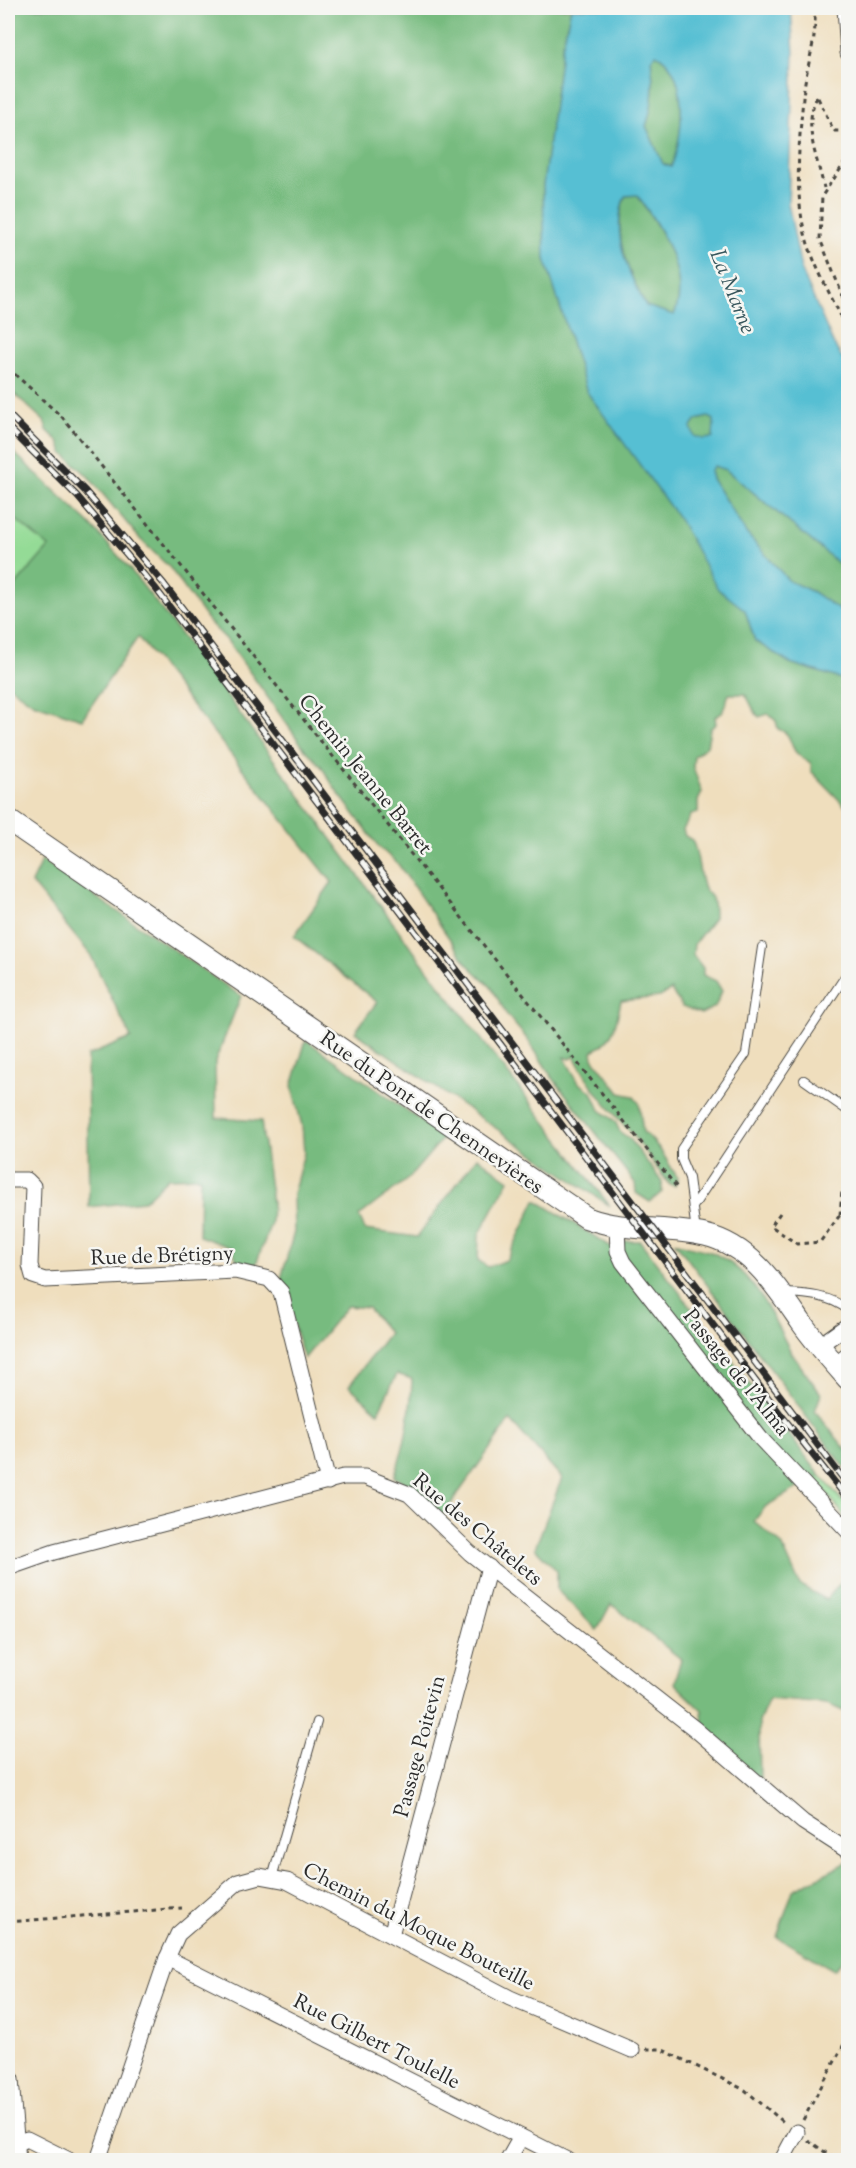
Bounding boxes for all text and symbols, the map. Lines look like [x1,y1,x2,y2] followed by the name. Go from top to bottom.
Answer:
[700,245,763,339] water label: La Marne
[290,689,439,862] street label: Chemin Jeanne Barret
[313,1025,549,1202] street label: Rue du Pont de Chennevières
[90,1239,235,1274] street label: Rue de Brétigny
[675,1303,796,1444] street label: Passage de l'Alma
[405,1467,548,1594] street label: Rue des Châtelets
[388,1672,454,1821] street label: Passage Poitevin
[297,1856,539,1999] street label: Chemin du Moque Bouteille
[287,1988,465,2098] street label: Rue Gilbert Toulelle

